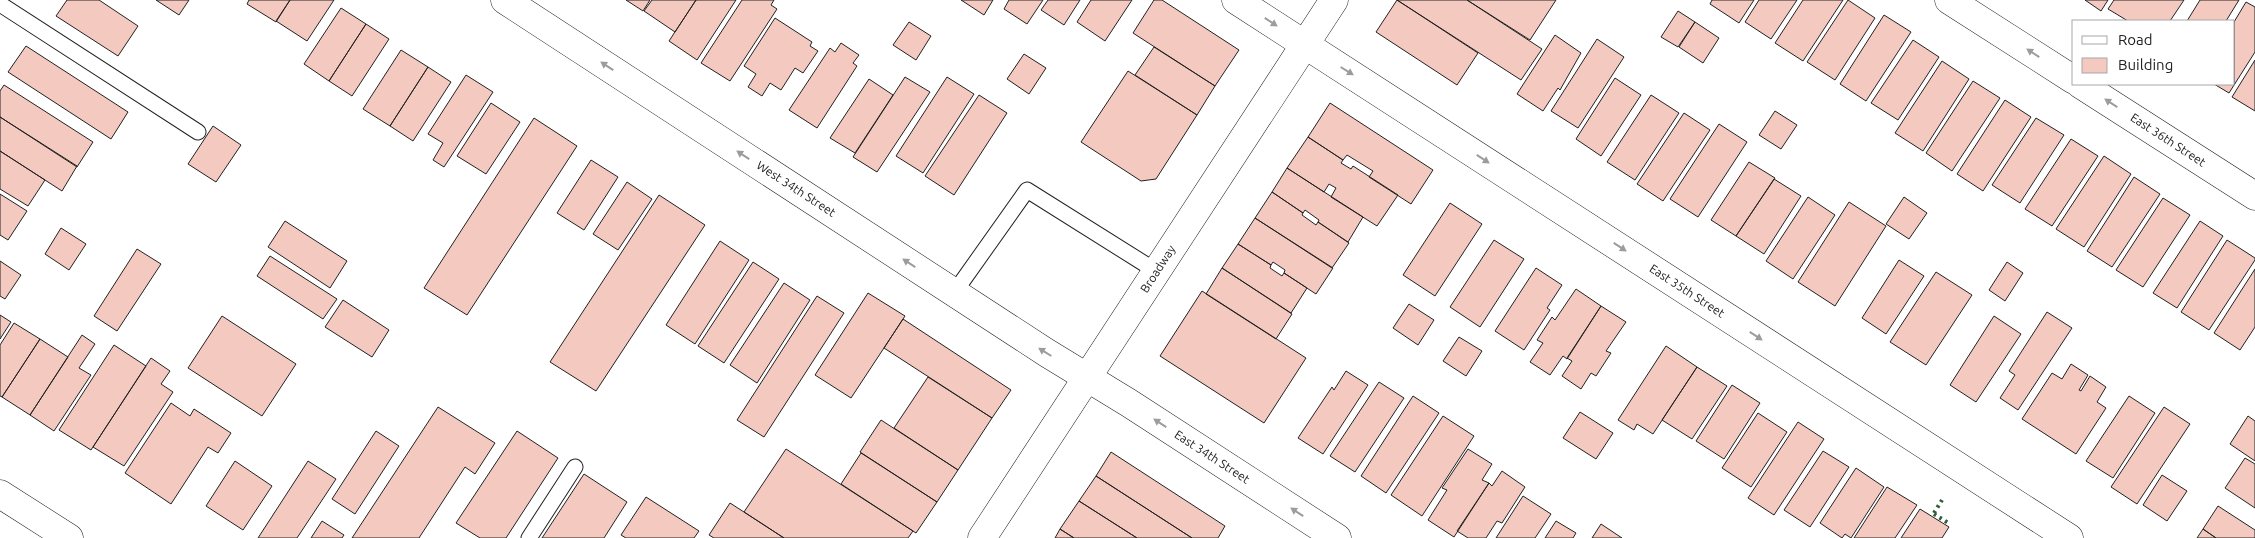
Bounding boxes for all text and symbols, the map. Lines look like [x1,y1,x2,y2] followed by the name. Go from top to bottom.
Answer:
[1264,18,1278,27] one-way arrow
[2072,20,2235,85] legend
[2118,31,2153,48] text: Road
[2026,49,2039,58] one-way arrow
[2118,56,2173,73] text: Building
[601,62,614,71] one-way arrow
[1340,66,1354,75] one-way arrow
[2104,99,2117,108] one-way arrow
[2128,110,2208,169] street label: East 36th Street
[737,150,750,160] one-way arrow
[1477,154,1490,164] one-way arrow
[754,158,838,219] street label: West 34th Street
[1138,243,1178,295] street label: Broadway
[1613,243,1627,252] one-way arrow
[902,258,915,268] one-way arrow
[1647,261,1727,320] street label: East 35th Street
[1750,331,1763,340] one-way arrow
[1038,347,1052,356] one-way arrow
[1153,419,1167,428] one-way arrow
[1172,427,1252,486] street label: East 34th Street
[1290,507,1303,516] one-way arrow

